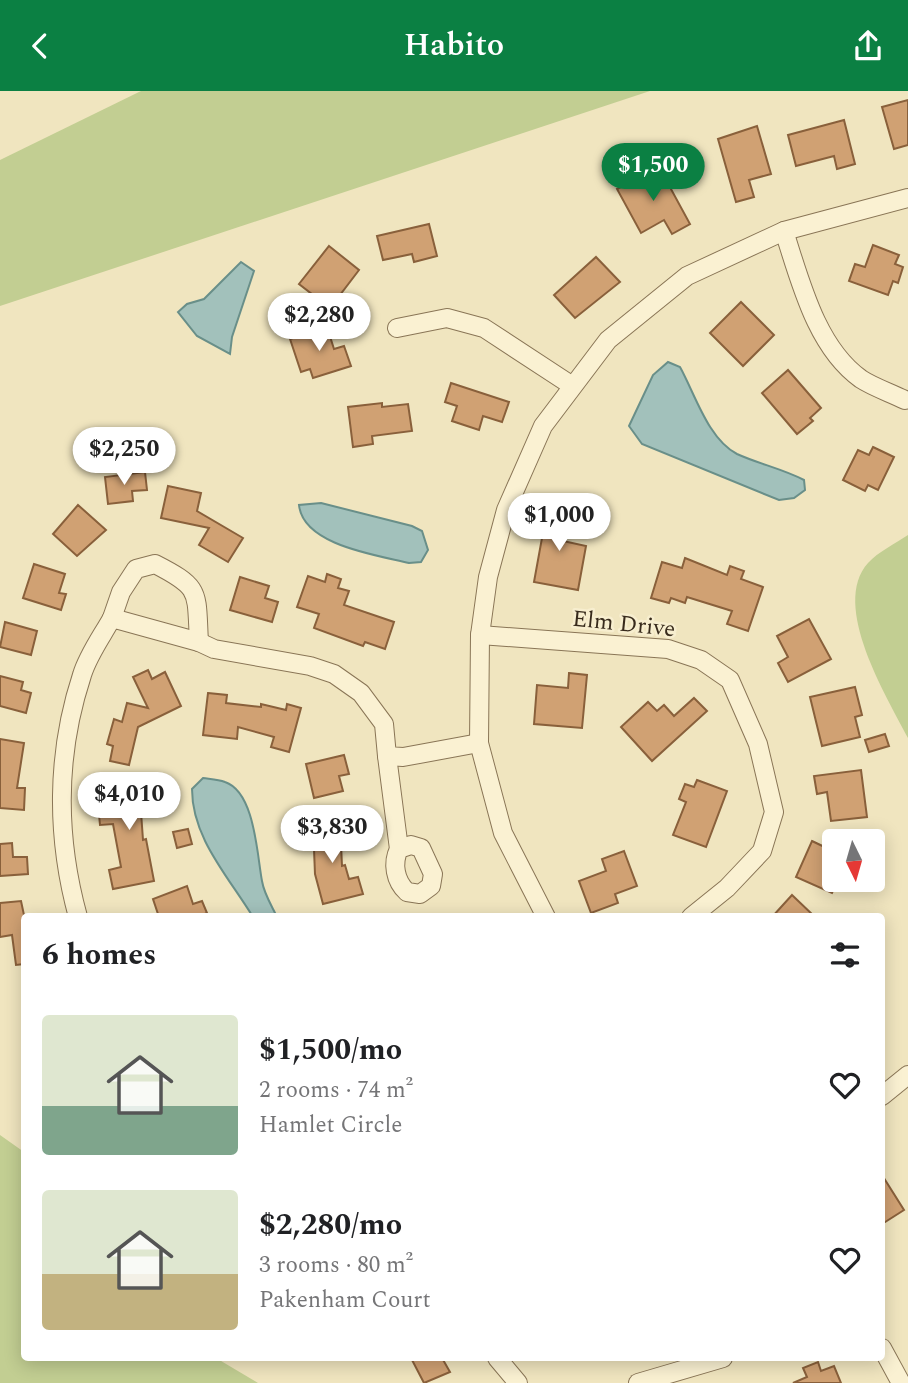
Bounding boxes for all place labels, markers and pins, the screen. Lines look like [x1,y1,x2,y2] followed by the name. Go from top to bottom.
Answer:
[596,143,710,203] pin: $1,500
[262,293,376,353] pin: $2,280
[67,427,181,487] pin: $2,250
[502,493,616,553] pin: $1,000
[72,773,186,832] pin: $4,010
[275,805,389,865] pin: $3,830

